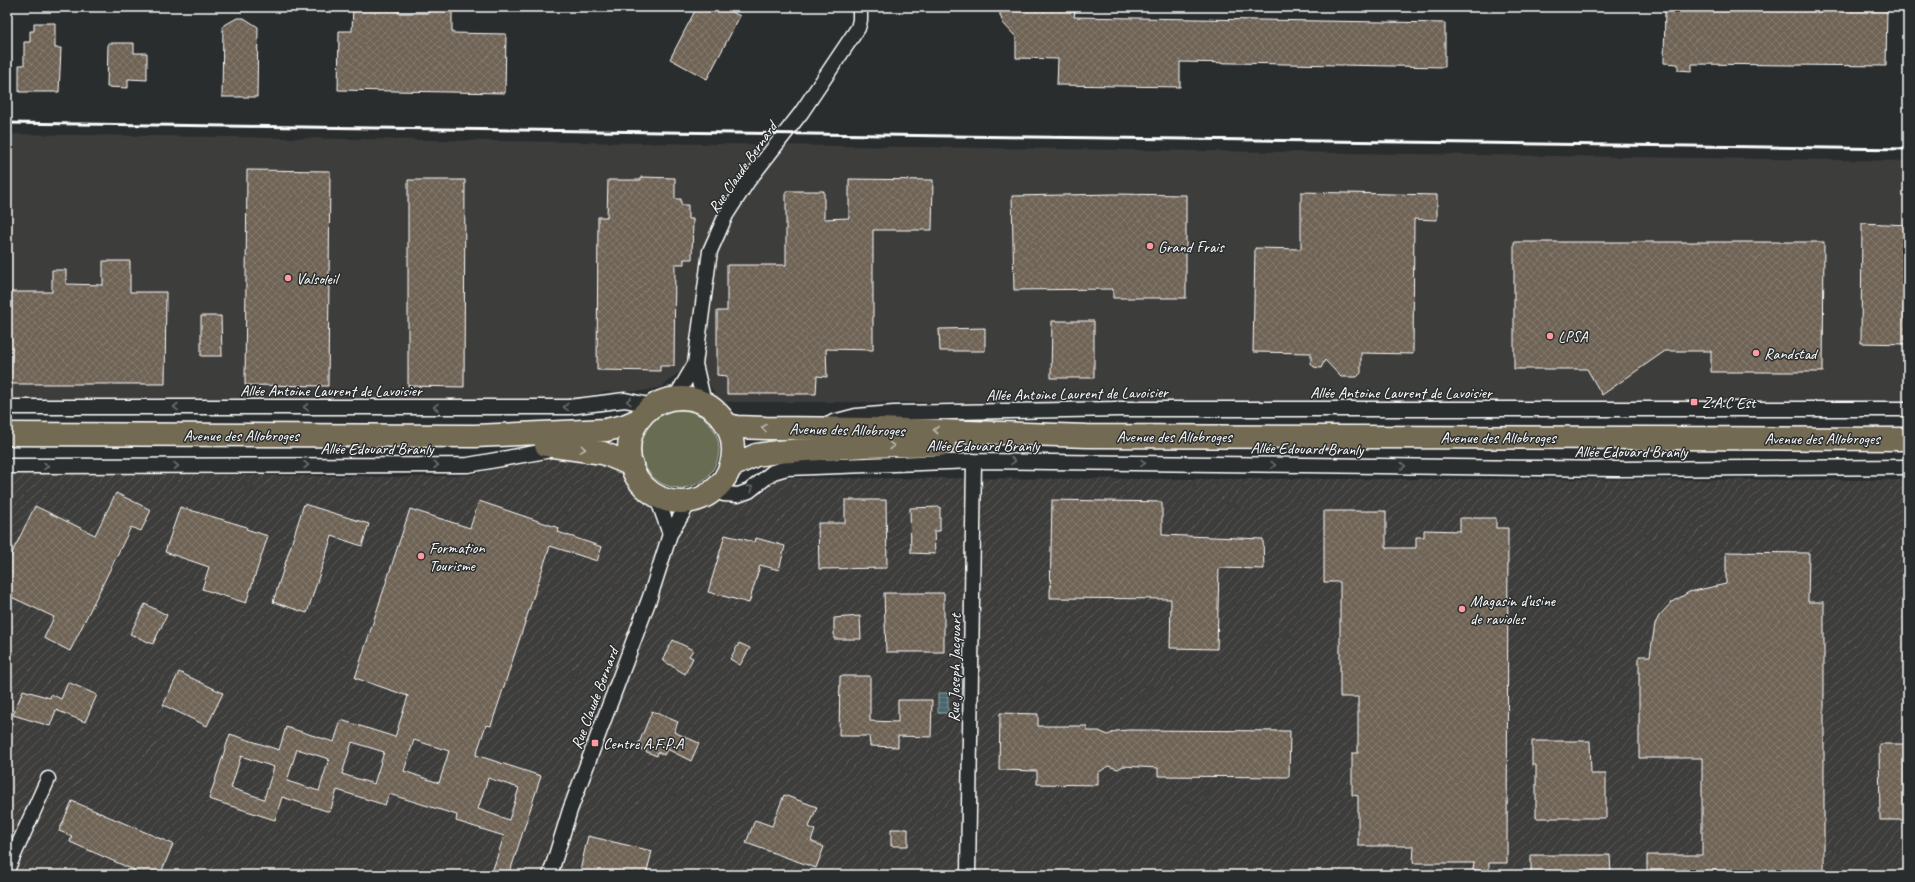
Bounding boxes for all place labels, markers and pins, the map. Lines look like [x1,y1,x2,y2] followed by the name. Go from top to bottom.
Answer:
[1158,237,1225,257] place label: Grand Frais
[1145,241,1155,251] marker: Grand Frais
[296,269,341,289] place label: Valsoleil
[283,273,293,283] marker: Valsoleil
[1558,327,1589,347] place label: LPSA
[1545,331,1555,341] marker: LPSA
[1764,344,1819,364] place label: Randstad
[1751,348,1761,358] marker: Randstad
[1702,393,1757,413] place label: Z.A.C Est
[1689,397,1699,407] marker: Z.A.C Est
[429,538,485,576] place label: Formation Tourisme
[416,551,426,561] marker: Formation Tourisme
[1470,591,1557,629] place label: Magasin d’usine de ravioles
[1457,604,1467,614] marker: Magasin d’usine de ravioles
[603,734,684,754] place label: Centre A.F.P.A
[590,738,600,748] marker: Centre A.F.P.A

